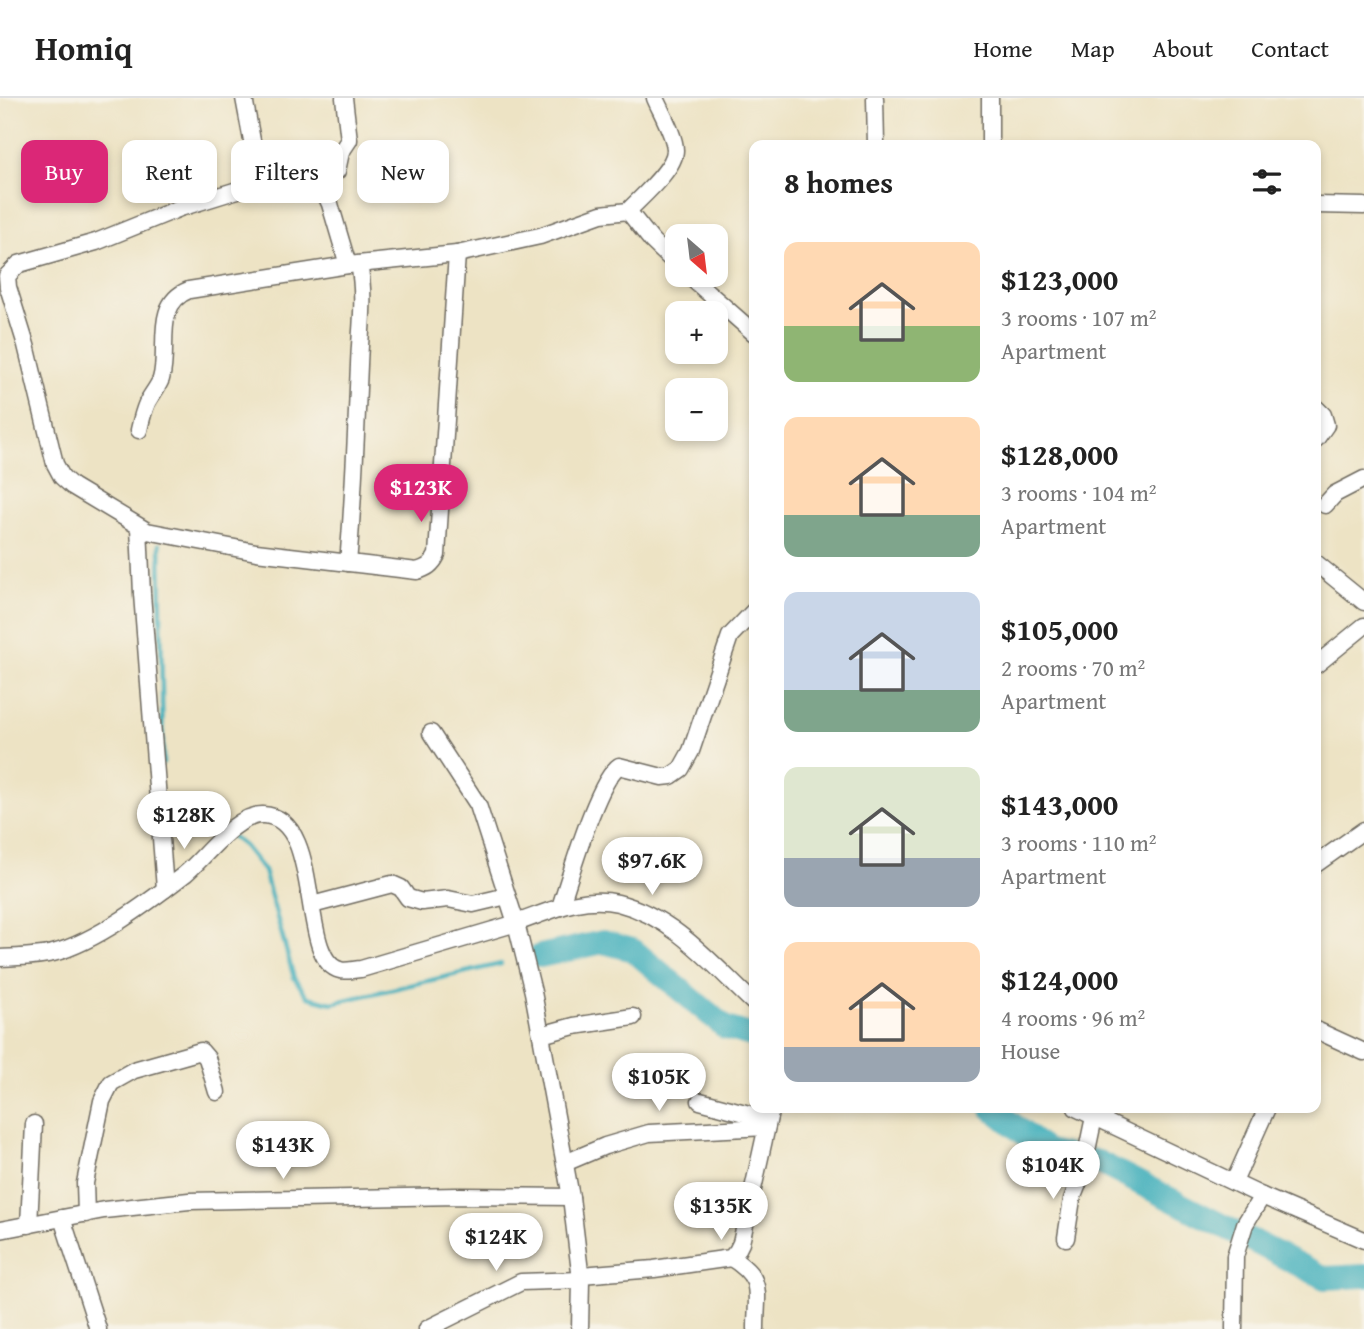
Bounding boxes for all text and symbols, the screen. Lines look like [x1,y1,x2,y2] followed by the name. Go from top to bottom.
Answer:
[35,24,132,72] text: Homiq
[974,31,1033,66] text: Home
[1071,31,1115,66] text: Map
[1153,31,1213,66] text: About
[1251,31,1329,66] text: Contact
[21,140,108,203] chip: Buy
[122,140,217,203] chip: Rent
[231,140,343,203] chip: Filters
[357,140,449,203] chip: New
[784,160,893,204] text: 8 homes
[1248,163,1286,201] icon: filters
[665,224,728,287] north arrow
[665,224,728,441] map controls
[1001,257,1118,301] text: $123,000
[840,270,924,354] icon: home
[665,301,728,364] button: +
[1001,301,1156,334] text: 3 rooms · 107 m²
[1001,334,1106,367] text: Apartment
[665,378,728,441] button: −
[1001,432,1118,476] text: $128,000
[840,445,924,529] icon: home
[372,464,470,524] pin: $123K
[390,470,452,503] text: $123K
[1001,476,1156,509] text: 3 rooms · 104 m²
[1001,509,1106,542] text: Apartment
[1001,607,1118,651] text: $105,000
[840,620,924,704] icon: home
[1001,651,1145,684] text: 2 rooms · 70 m²
[1001,684,1106,717] text: Apartment
[1001,782,1118,826] text: $143,000
[135,792,233,851] pin: $128K
[840,795,924,879] icon: home
[153,797,215,830] text: $128K
[1001,826,1156,859] text: 3 rooms · 110 m²
[595,838,709,897] pin: $97.6K
[618,843,686,876] text: $97.6K
[1001,859,1106,892] text: Apartment
[1001,957,1118,1001] text: $124,000
[840,970,924,1054] icon: home
[1001,1001,1145,1034] text: 4 rooms · 96 m²
[1001,1034,1060,1067] text: House
[610,1054,708,1113] pin: $105K
[628,1059,690,1092] text: $105K
[234,1122,332,1181] pin: $143K
[252,1127,314,1160] text: $143K
[1004,1142,1102,1201] pin: $104K
[1022,1147,1084,1180] text: $104K
[672,1182,770,1242] pin: $135K
[690,1188,752,1221] text: $135K
[447,1214,545,1273] pin: $124K
[465,1219,527,1252] text: $124K

